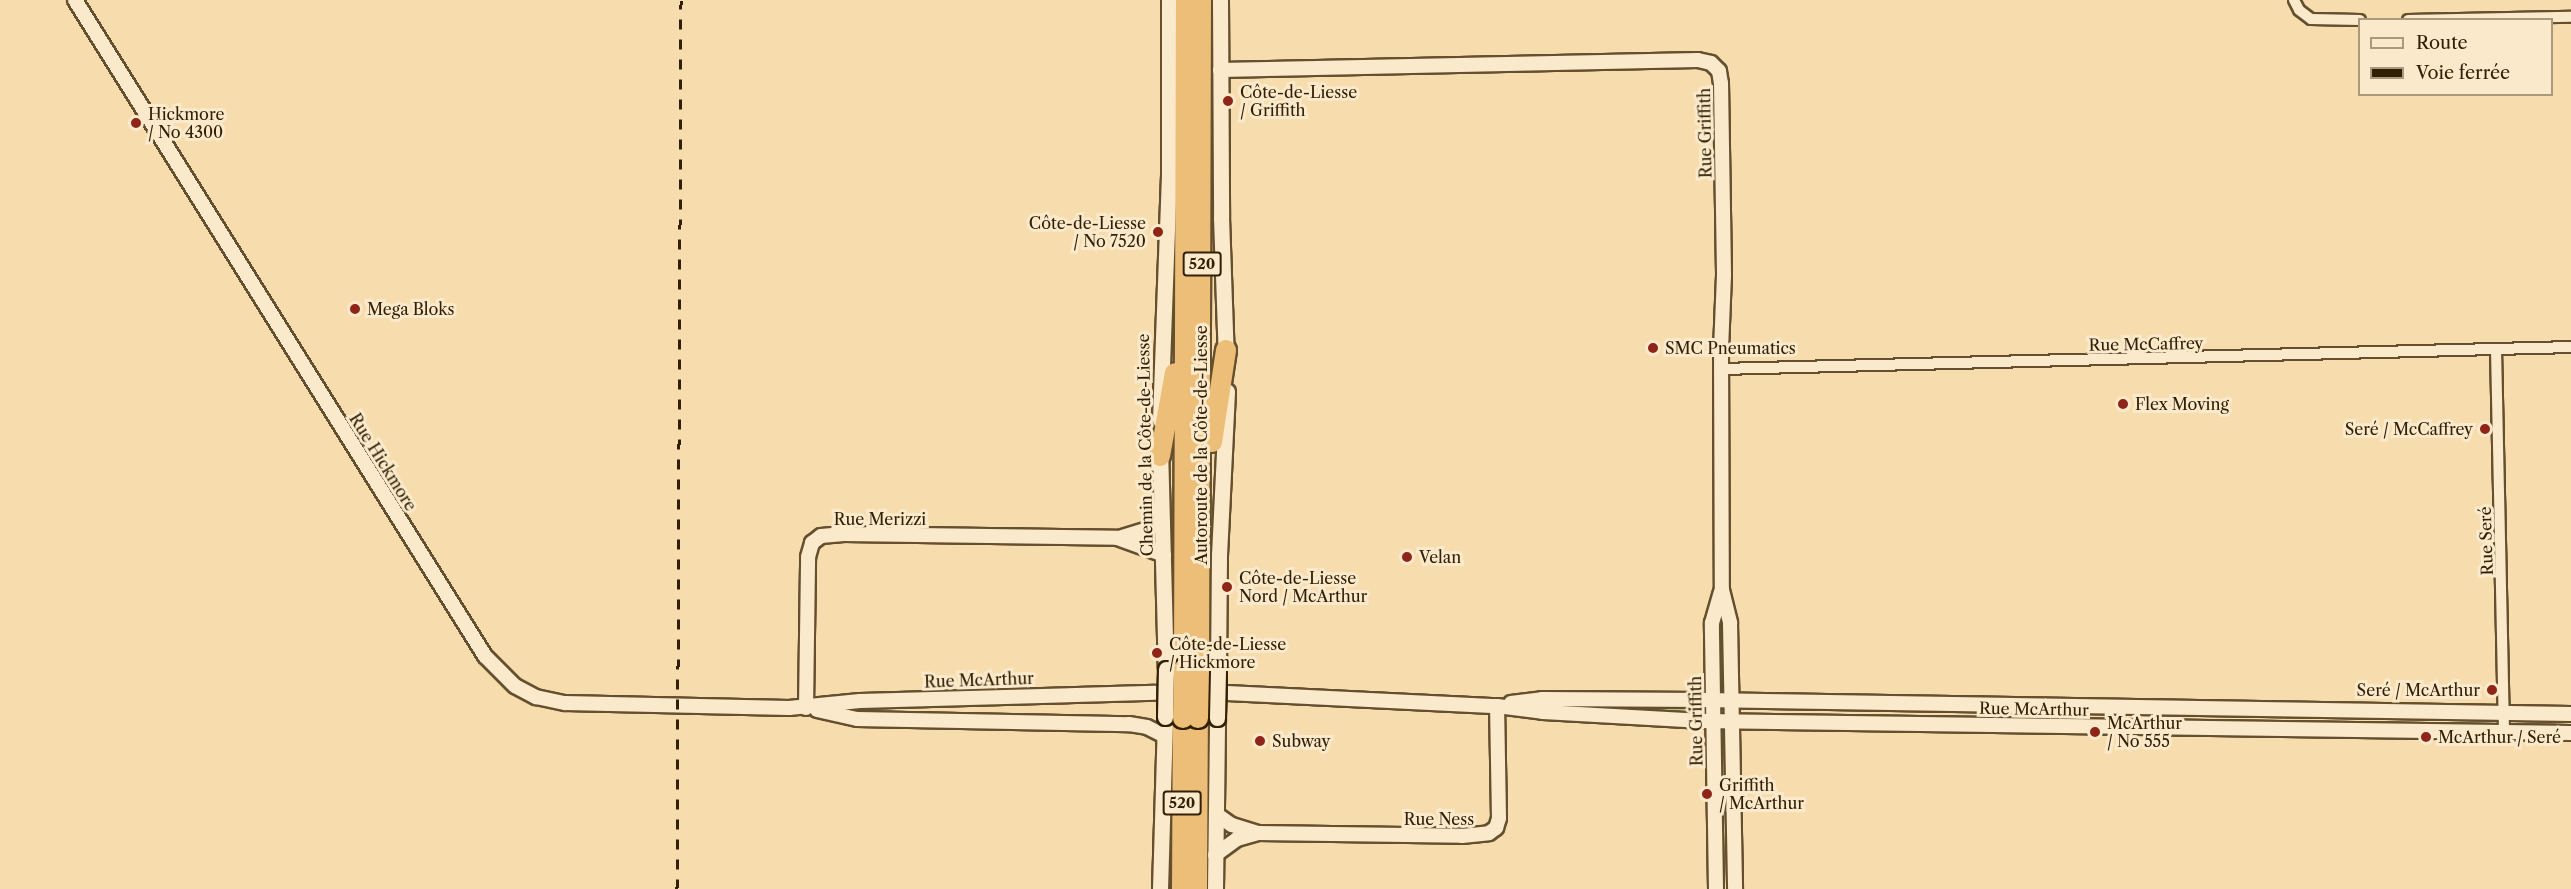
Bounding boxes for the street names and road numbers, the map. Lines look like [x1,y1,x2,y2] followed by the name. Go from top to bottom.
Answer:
[1695,88,1715,178] street label: Rue Griffith
[1182,252,1222,276] road number: 520
[1191,325,1211,565] street label: Autoroute de la Côte-de-Liesse
[1133,333,1157,557] street label: Chemin de la Côte-de-Liesse
[2088,333,2204,355] street label: Rue McCaffrey
[345,410,421,514] street label: Rue Hickmore
[2475,506,2497,576] street label: Rue Seré
[834,509,926,529] street label: Rue Merizzi
[924,668,1034,692] street label: Rue McArthur
[1686,676,1706,766] street label: Rue Griffith
[1979,698,2089,720] street label: Rue McArthur
[1162,791,1202,815] road number: 520
[1404,809,1474,829] street label: Rue Ness

